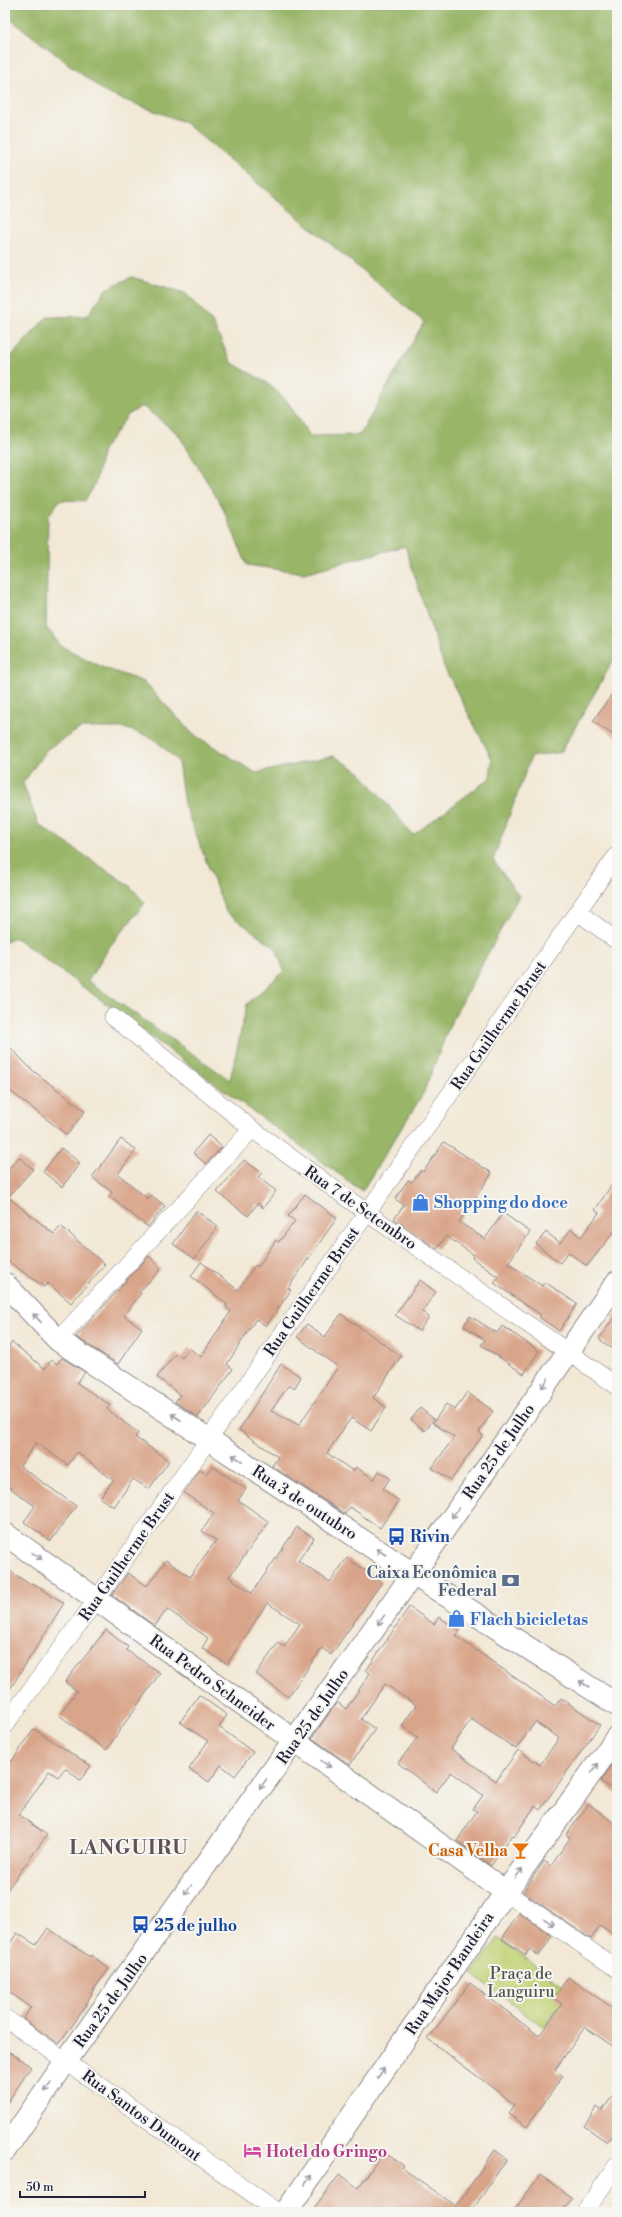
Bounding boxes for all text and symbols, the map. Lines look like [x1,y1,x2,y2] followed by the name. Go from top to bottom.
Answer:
[447,957,551,1094] street label: Rua Guilherme Brust
[300,1161,421,1254] street label: Rua 7 de Setembro
[411,1192,431,1212] shop icon: Shopping do doce
[434,1193,568,1213] place label: Shopping do doce
[260,1223,364,1360] street label: Rua Guilherme Brust
[33,1313,42,1323] one-way arrow
[541,1377,549,1388] one-way arrow
[458,1400,539,1503] street label: Rua 25 de Julho
[170,1413,182,1421] one-way arrow
[232,1454,243,1462] one-way arrow
[248,1461,361,1544] street label: Rua 3 de outubro
[75,1488,179,1625] street label: Rua Guilherme Brust
[451,1507,459,1518] one-way arrow
[387,1526,407,1546] bus stop icon: Rivin
[410,1527,450,1547] place label: Rivin
[375,1548,387,1556] one-way arrow
[31,1552,42,1560] one-way arrow
[366,1563,498,1601] place label: Caixa Econômica Federal
[500,1571,520,1591] bank icon: Caixa Econômica Federal
[447,1609,467,1629] shop icon: Flach bicicletas
[470,1610,588,1630] place label: Flach bicicletas
[377,1614,385,1625] one-way arrow
[145,1630,280,1735] street label: Rua Pedro Schneider
[272,1665,353,1768] street label: Rua 25 de Julho
[578,1679,590,1687] one-way arrow
[320,1760,331,1768] one-way arrow
[591,1763,599,1774] one-way arrow
[259,1779,268,1790] one-way arrow
[69,1836,189,1861] district label: LANGUIRU
[511,1840,531,1860] bar icon: Casa Velha
[428,1841,508,1861] place label: Casa Velha
[515,1868,523,1879] one-way arrow
[184,1884,192,1895] one-way arrow
[401,1907,499,2039] street label: Rua Major Bandeira
[131,1915,151,1935] bus stop icon: 25 de julho
[154,1916,237,1936] place label: 25 de julho
[543,1918,554,1926] one-way arrow
[70,1949,152,2052] street label: Rua 25 de Julho
[487,1964,555,2002] park label: Praça de Languiru
[78,2066,205,2166] street label: Rua Santos Dumont
[377,2067,385,2078] one-way arrow
[44,2082,52,2093] one-way arrow
[243,2141,263,2161] hotel icon: Hotel do Gringo
[266,2142,387,2162] place label: Hotel do Gringo
[20,2173,145,2199] scale bar
[304,2175,312,2186] one-way arrow
[26,2180,54,2195] text: 50 m

